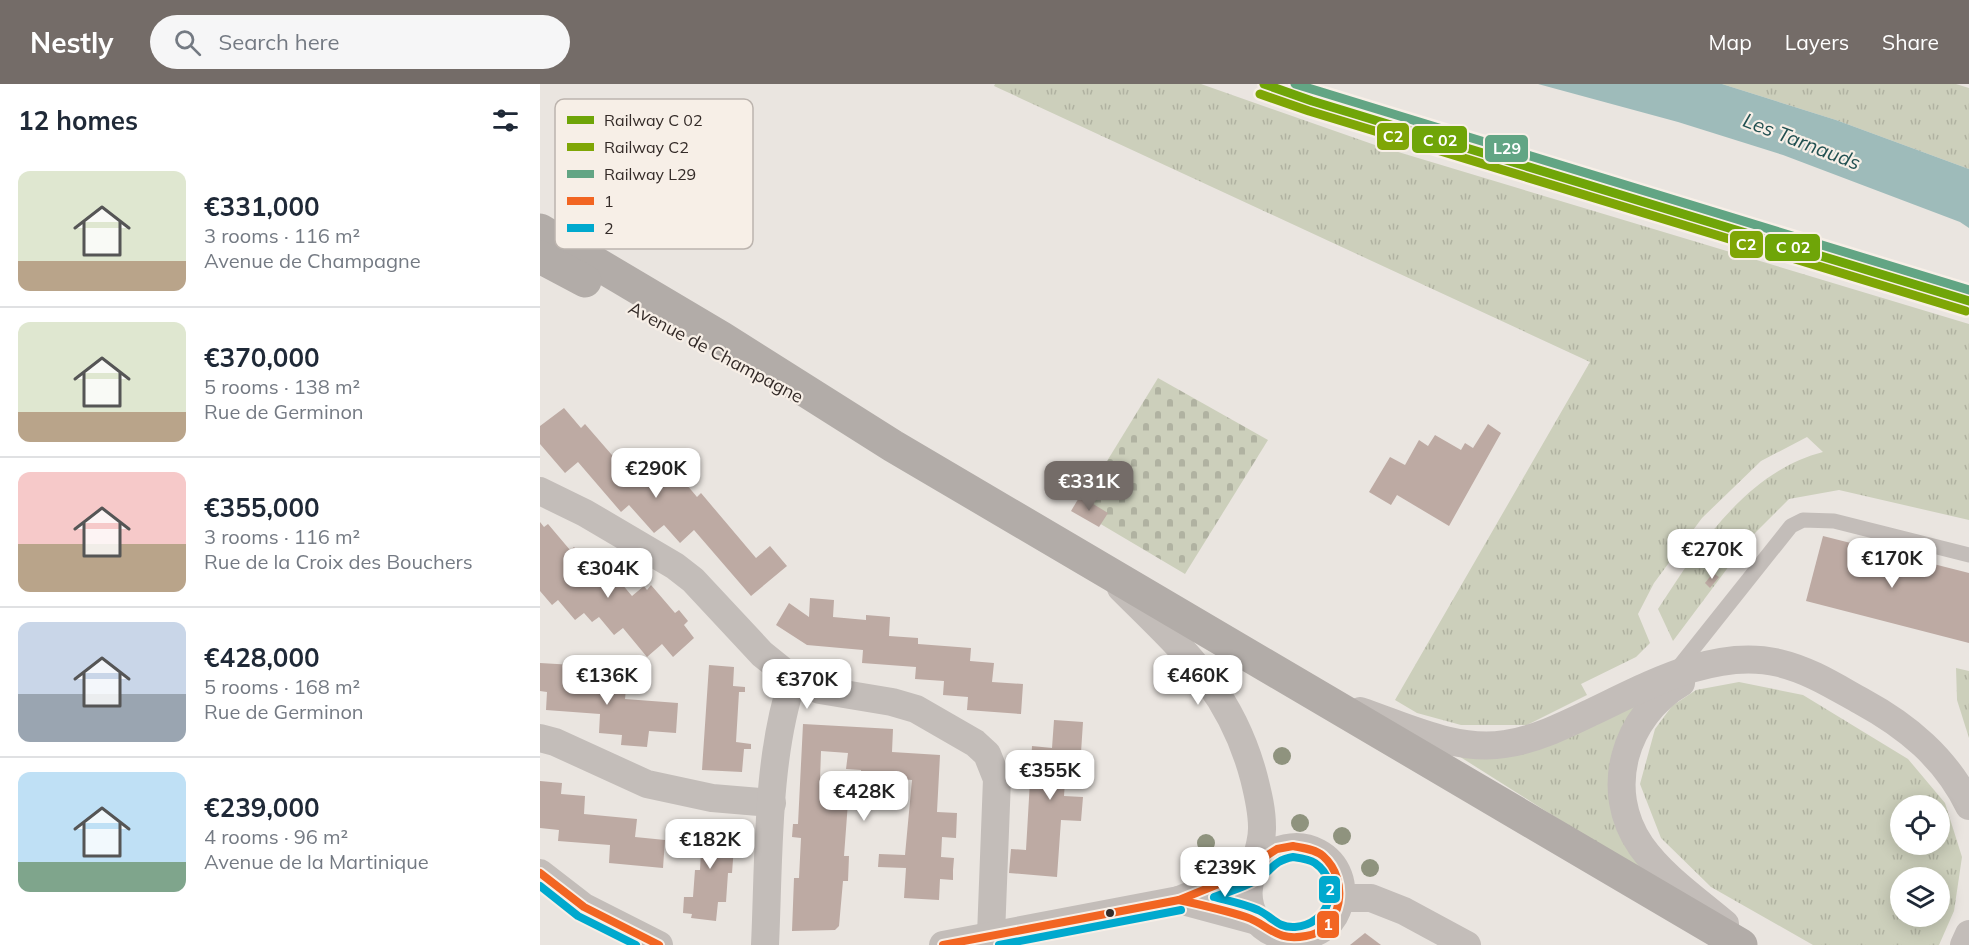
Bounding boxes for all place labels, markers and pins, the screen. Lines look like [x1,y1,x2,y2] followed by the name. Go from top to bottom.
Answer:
[614,448,698,499] pin: €290K
[1047,461,1131,512] pin: €331K
[1670,529,1754,580] pin: €270K
[1850,538,1934,589] pin: €170K
[566,548,650,599] pin: €304K
[565,655,649,706] pin: €136K
[1156,655,1240,706] pin: €460K
[765,659,849,710] pin: €370K
[1008,750,1092,801] pin: €355K
[822,771,906,822] pin: €428K
[668,819,752,870] pin: €182K
[1183,847,1267,898] pin: €239K
[1104,907,1116,919] unlabelled marker

